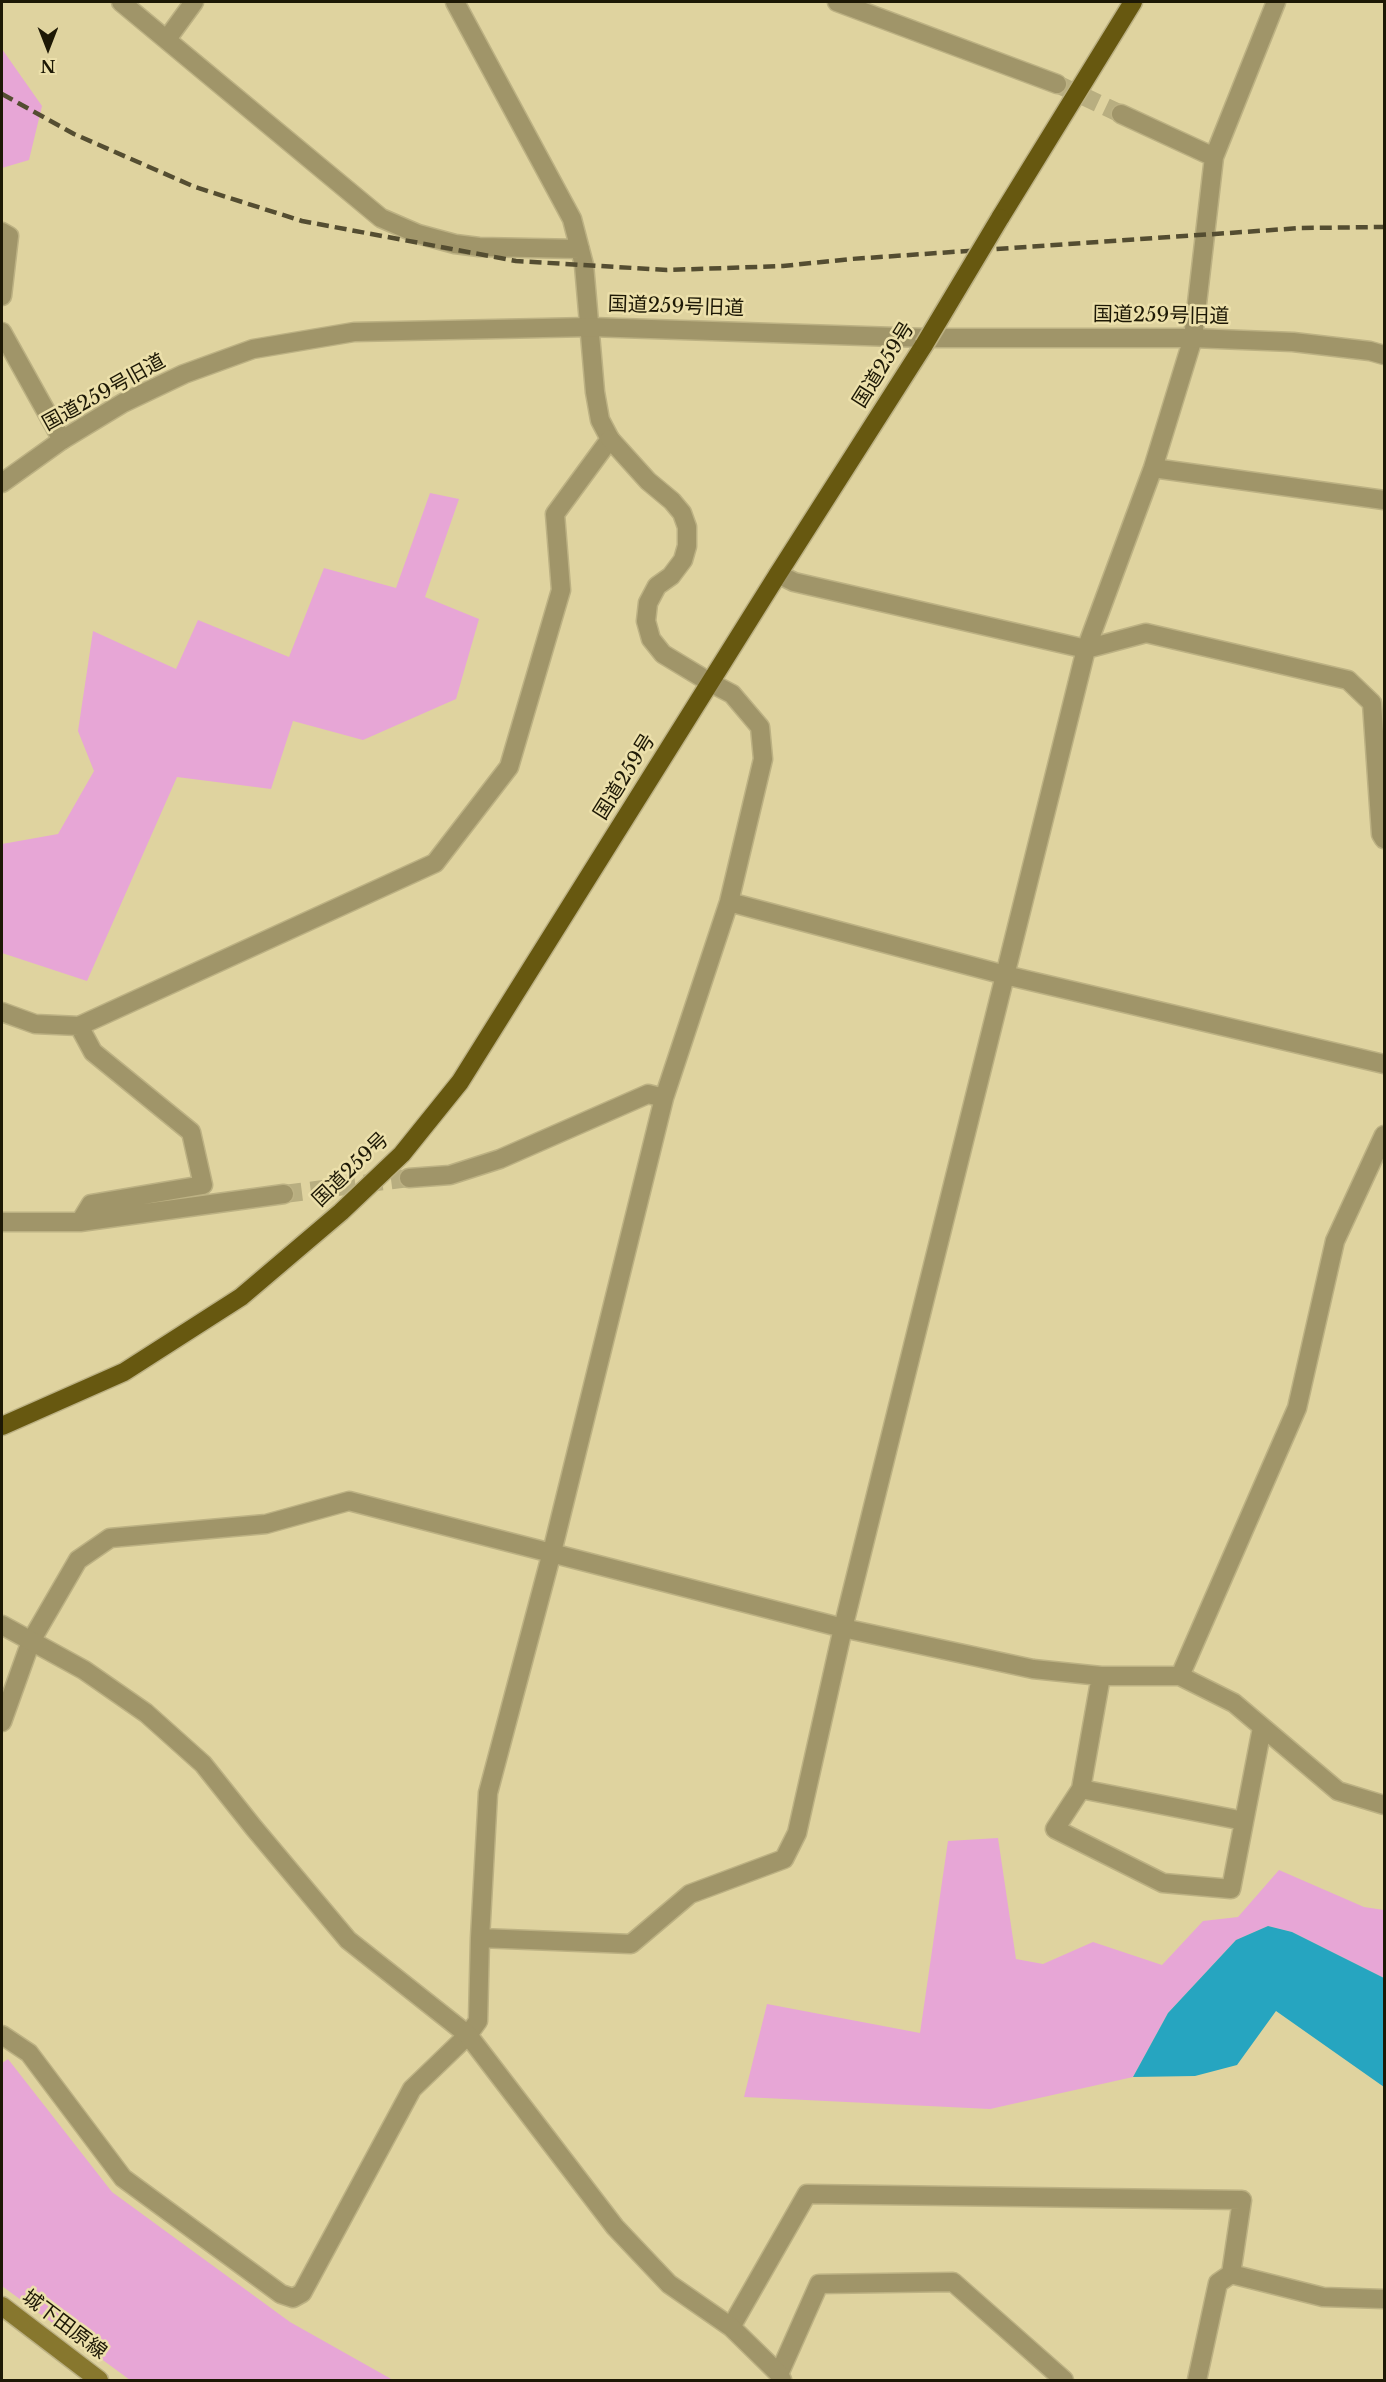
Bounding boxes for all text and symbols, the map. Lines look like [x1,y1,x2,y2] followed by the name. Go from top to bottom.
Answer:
[18,18,78,78] north arrow
[40,56,56,76] text: N
[607,293,745,321] street label: 国道259号旧道
[1093,303,1229,329] street label: 国道259号旧道
[848,318,920,412] street label: 国道259号
[38,349,170,437] street label: 国道259号旧道
[589,730,661,824] street label: 国道259号
[308,1128,394,1212] street label: 国道259号
[17,2285,111,2365] street label: 城下田原線

